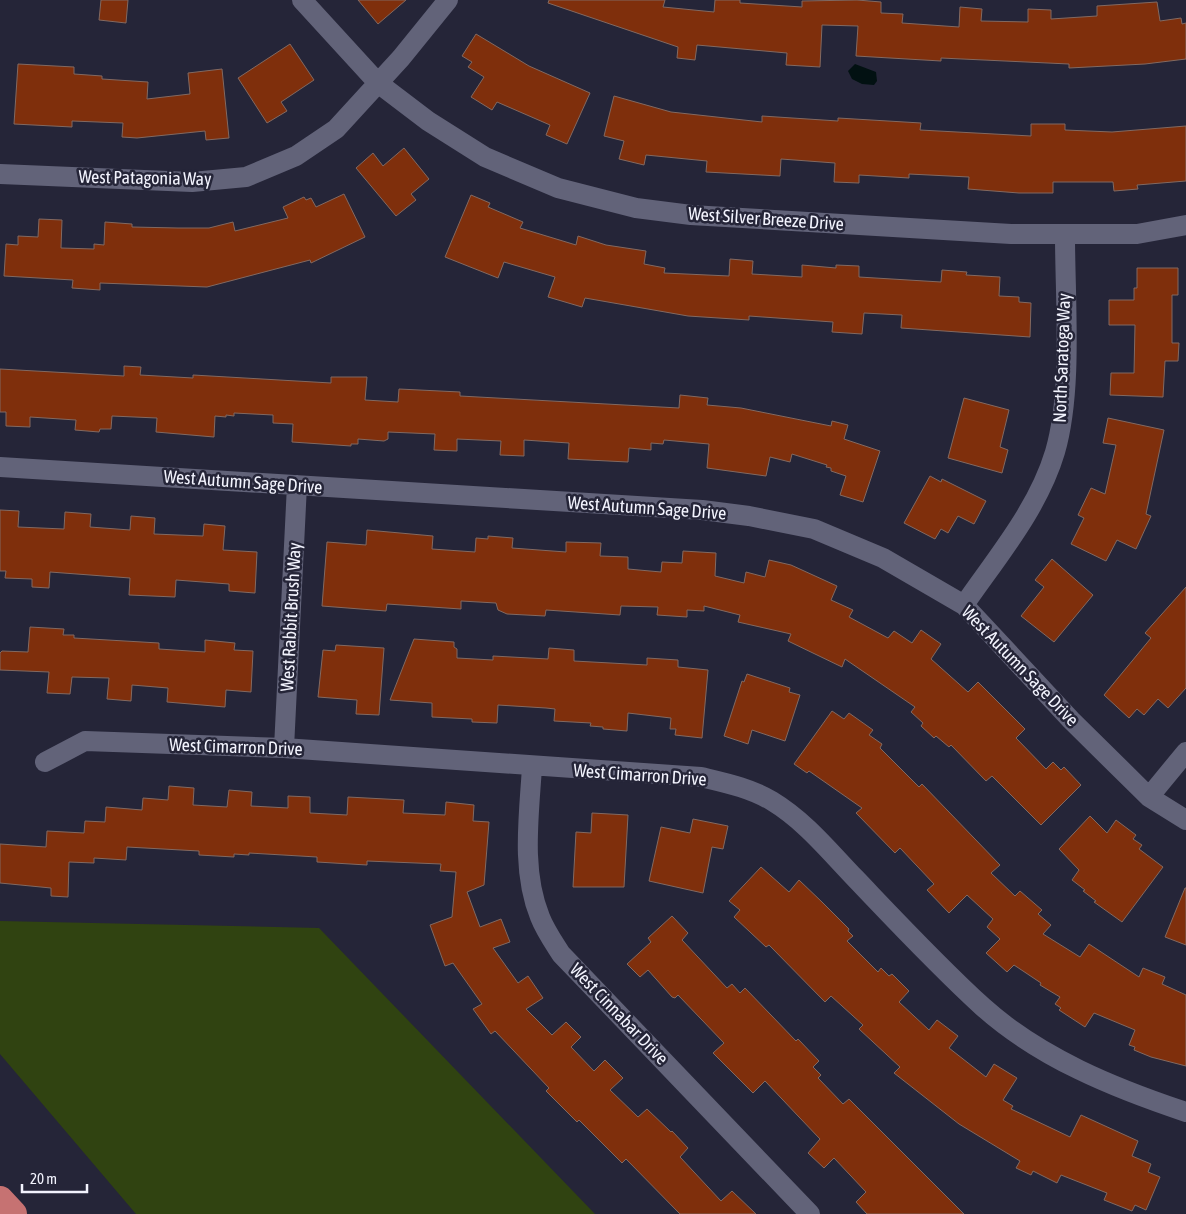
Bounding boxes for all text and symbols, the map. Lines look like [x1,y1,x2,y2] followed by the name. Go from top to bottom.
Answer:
[78,166,212,189] street label: West Patagonia Way
[687,203,845,234] street label: West Silver Breeze Drive
[1049,293,1074,423] street label: North Saratoga Way
[163,465,323,498] street label: West Autumn Sage Drive
[567,491,727,524] street label: West Autumn Sage Drive
[276,542,305,692] street label: West Rabbit Brush Way
[958,601,1083,730] street label: West Autumn Sage Drive
[169,734,303,759] street label: West Cimarron Drive
[573,759,707,790] street label: West Cimarron Drive
[566,959,673,1069] street label: West Cinnabar Drive
[22,1162,88,1194] scale bar
[30,1170,57,1187] text: 20 m

